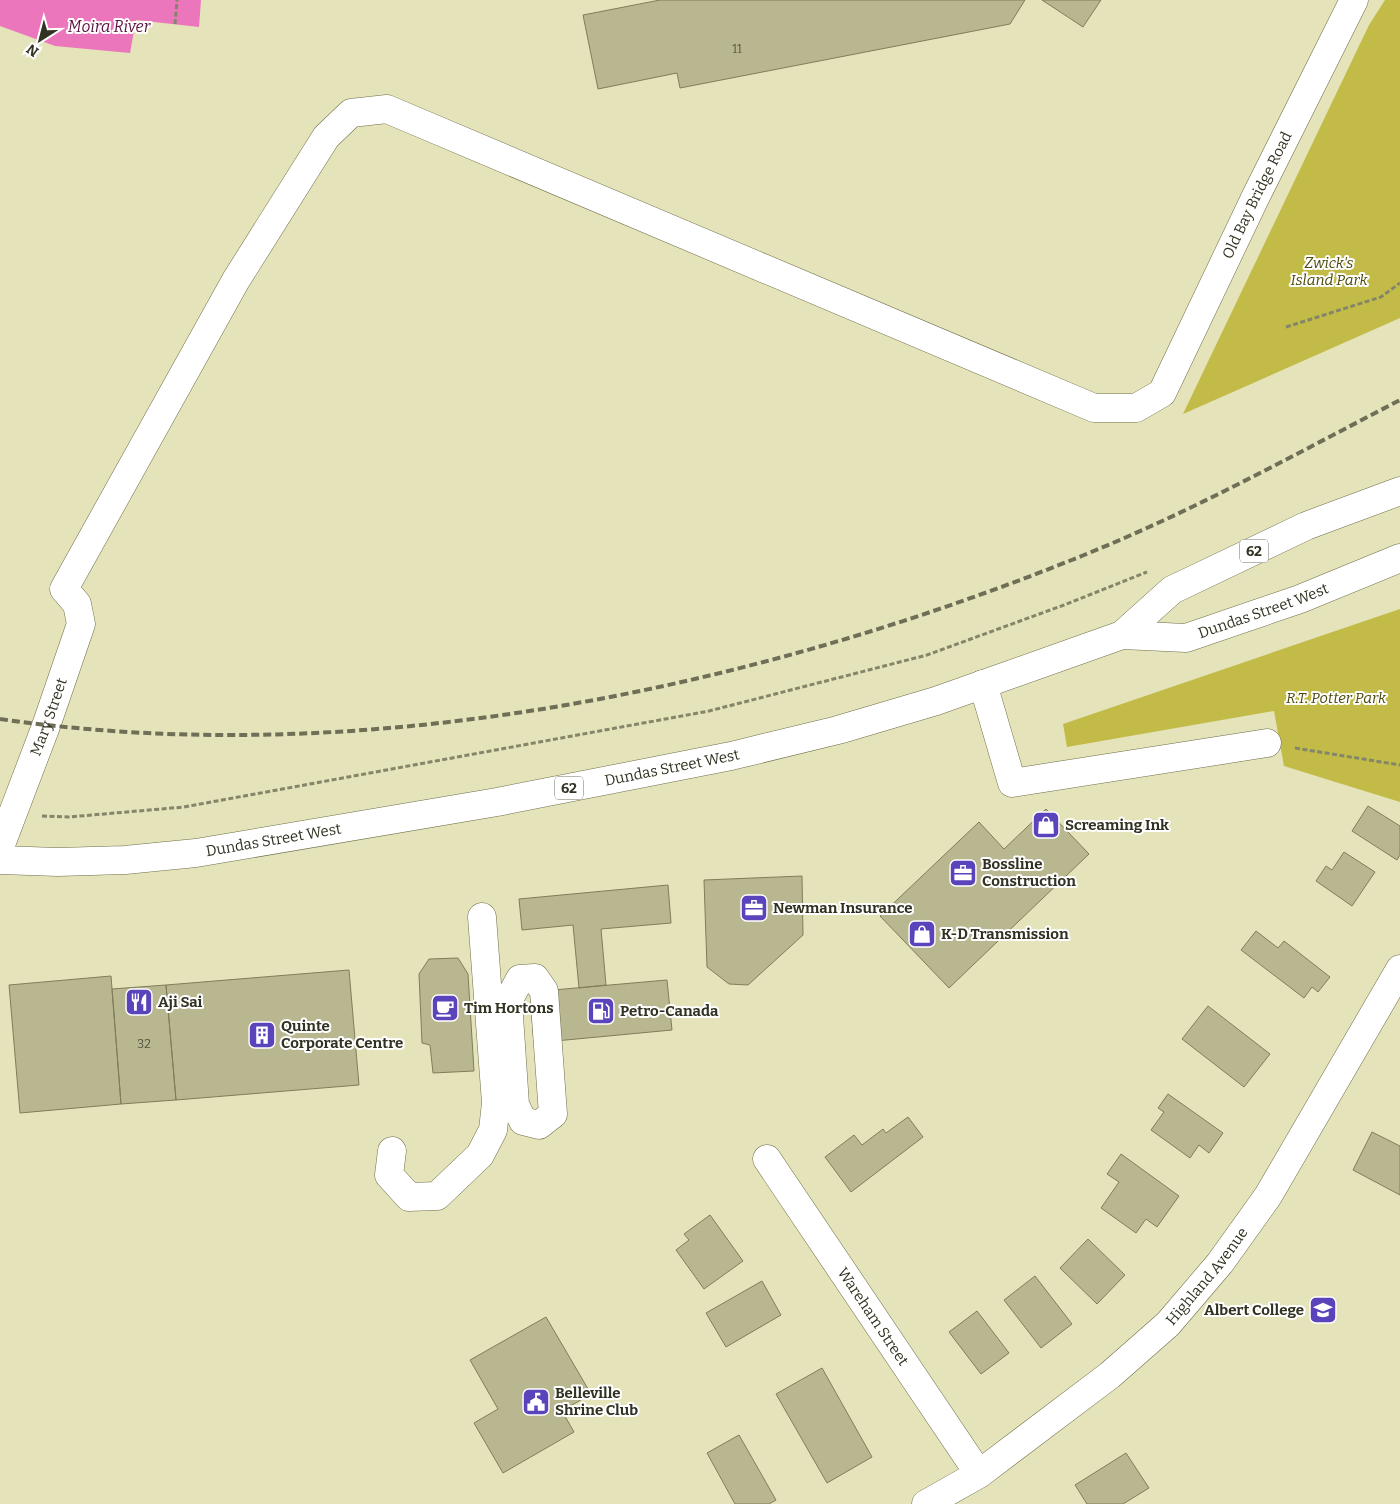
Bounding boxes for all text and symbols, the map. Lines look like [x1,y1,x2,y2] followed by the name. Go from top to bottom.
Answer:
[15,15,65,65] north arrow
[68,17,152,36] water label: Moira River
[23,40,42,60] text: N
[732,42,742,56] house number: 11
[1218,129,1296,262] street label: Old Bay Bridge Road
[1290,254,1368,289] park label: Zwick's Island Park
[1240,540,1268,562] road number: 62
[1196,579,1332,642] street label: Dundas Street West
[26,675,71,758] street label: Mary Street
[1286,689,1387,707] park label: R.T. Potter Park
[603,745,742,790] street label: Dundas Street West
[555,776,583,800] road number: 62
[1031,810,1061,840] shop icon: Screaming Ink
[1065,816,1169,834] place label: Screaming Ink
[204,819,343,860] street label: Dundas Street West
[982,855,1076,890] place label: Bossline Construction
[948,858,978,888] office icon: Bossline Construction
[739,893,769,923] office icon: Newman Insurance
[773,899,912,917] place label: Newman Insurance
[907,919,937,949] shop icon: K-D Transmission
[941,925,1069,943] place label: K-D Transmission
[124,987,154,1017] restaurant icon: Aji Sai
[158,993,203,1011] place label: Aji Sai
[430,993,460,1023] cafe icon: Tim Hortons
[586,996,616,1026] fuel station icon: Petro-Canada
[464,999,554,1017] place label: Tim Hortons
[620,1002,719,1020] place label: Petro-Canada
[281,1017,403,1052] place label: Quinte Corporate Centre
[247,1020,277,1050] building icon: Quinte Corporate Centre
[137,1037,151,1051] house number: 32
[1162,1224,1252,1329] street label: Highland Avenue
[834,1264,913,1369] street label: Wareham Street
[1308,1295,1338,1325] school or university icon: Albert College
[1204,1301,1304,1319] place label: Albert College
[555,1384,638,1419] place label: Belleville Shrine Club
[521,1387,551,1417] public building icon: Belleville Shrine Club

